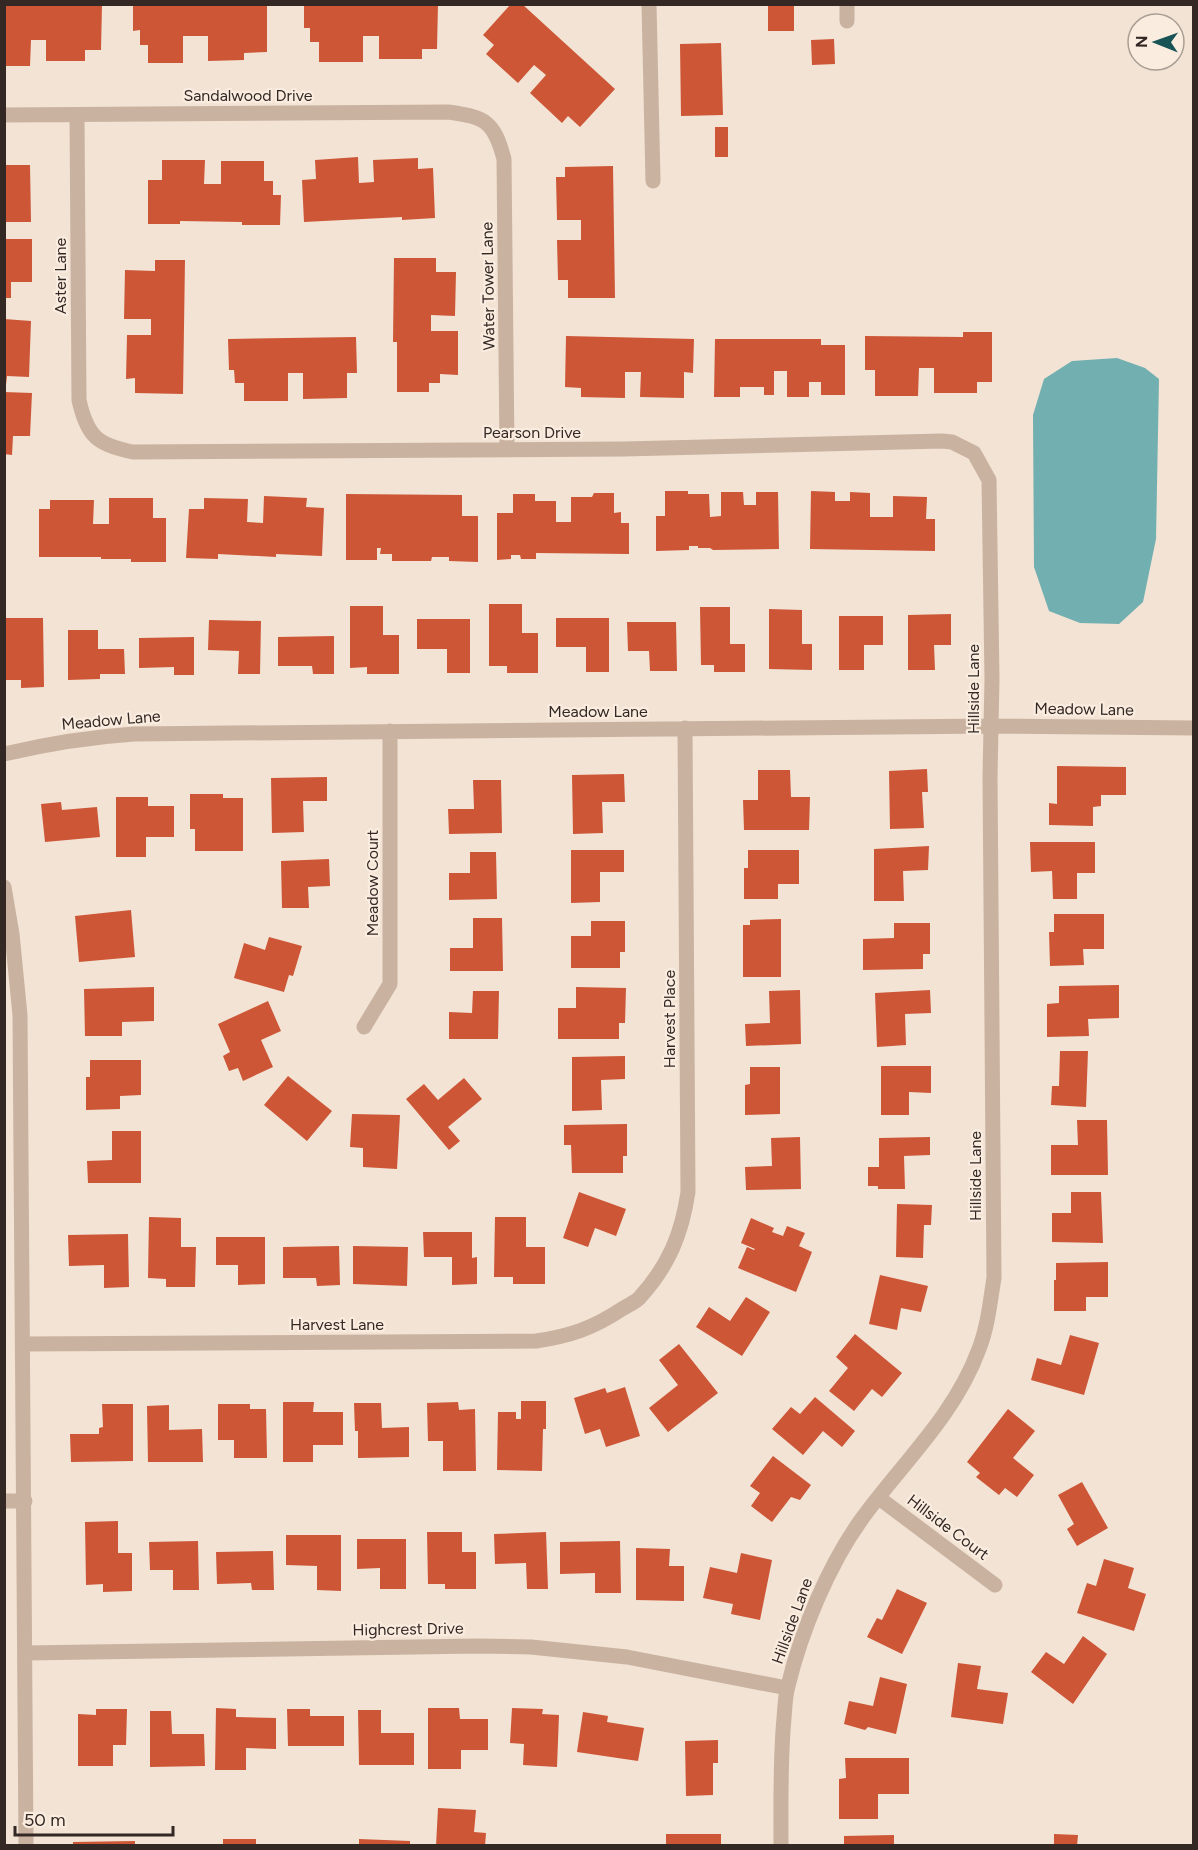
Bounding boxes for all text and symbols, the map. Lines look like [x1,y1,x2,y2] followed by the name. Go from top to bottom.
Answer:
[1126,12,1186,72] north arrow
[1132,35,1151,48] text: N
[183,86,313,105] street label: Sandalwood Drive
[477,221,499,350] street label: Water Tower Lane
[51,237,70,314] street label: Aster Lane
[483,423,581,442] street label: Pearson Drive
[964,644,983,734] street label: Hillside Lane
[1034,699,1134,719] street label: Meadow Lane
[548,702,648,721] street label: Meadow Lane
[61,706,162,734] street label: Meadow Lane
[363,830,382,936] street label: Meadow Court
[660,970,679,1068] street label: Harvest Place
[966,1131,985,1221] street label: Hillside Lane
[290,1315,384,1334] street label: Harvest Lane
[903,1490,993,1564] street label: Hillside Court
[768,1575,816,1667] street label: Hillside Lane
[352,1619,464,1639] street label: Highcrest Drive
[15,1799,172,1837] scale bar
[24,1809,66,1831] text: 50 m

